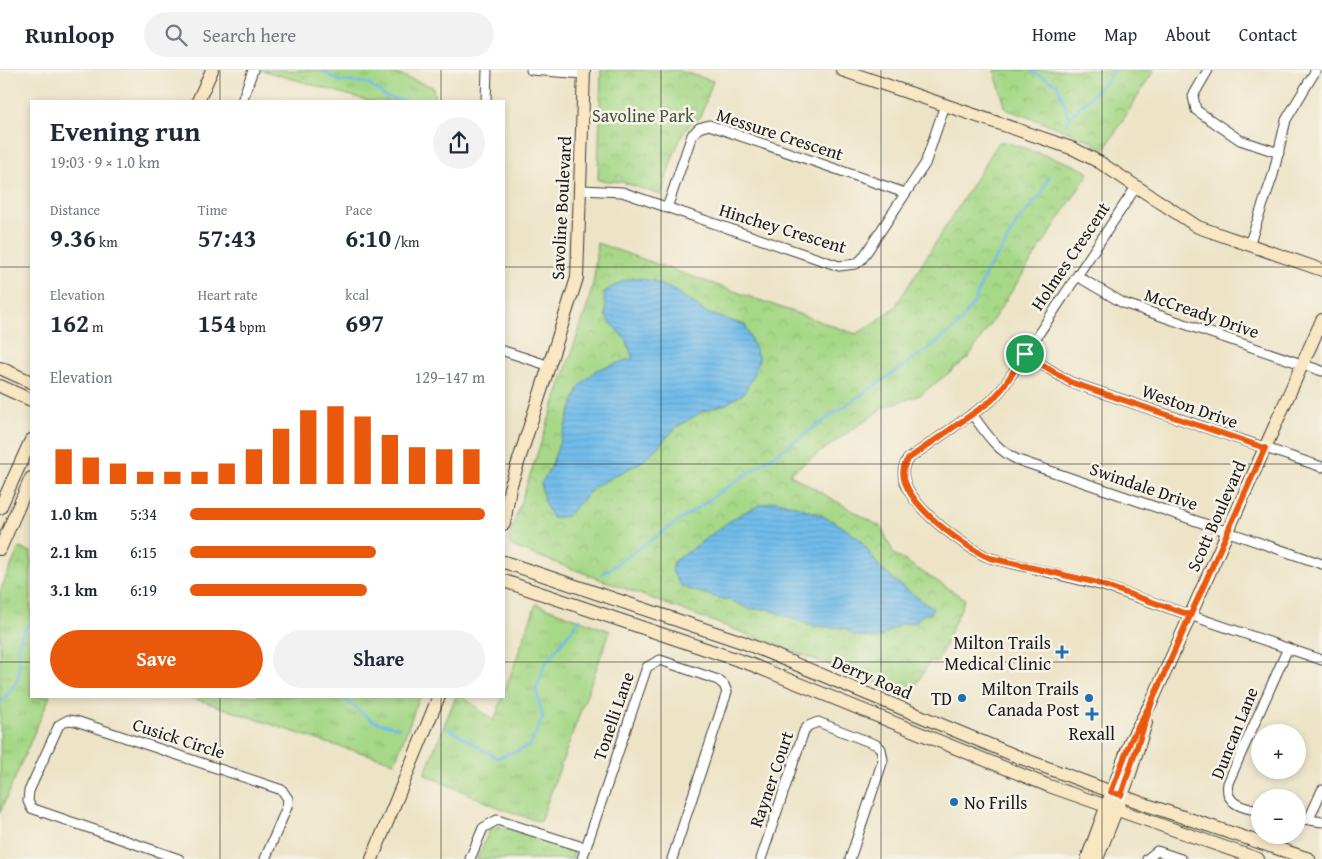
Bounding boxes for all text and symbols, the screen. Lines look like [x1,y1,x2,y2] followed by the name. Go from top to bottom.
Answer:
[144,12,494,57] search box
[25,17,114,52] text: Runloop
[162,21,190,49] icon: search
[202,21,296,49] text: Search here
[1032,21,1076,48] text: Home
[1104,21,1137,48] text: Map
[1165,21,1211,48] text: About
[1239,21,1297,48] text: Contact
[713,101,848,167] street label: Messure Crescent
[592,102,695,129] park label: Savoline Park
[50,110,201,151] text: Evening run
[433,117,485,169] button: share
[544,135,578,281] street label: Savoline Boulevard
[50,150,160,174] text: 19:03 · 9 × 1.0 km
[716,196,851,260] street label: Hinchey Crescent
[1024,196,1117,316] street label: Holmes Crescent
[50,200,100,220] text: Distance
[198,200,227,220] text: Time
[345,200,372,220] text: Pace
[50,220,96,256] text: 9.36
[198,220,257,256] text: 57:43
[345,220,391,256] text: 6:10
[96,232,118,252] text: km
[391,232,420,252] text: /km
[1141,281,1263,345] street label: McCready Drive
[50,285,105,305] text: Elevation
[198,285,258,305] text: Heart rate
[345,285,369,305] text: kcal
[50,305,89,341] text: 162
[198,305,237,341] text: 154
[345,305,384,341] text: 697
[89,317,103,337] text: m
[237,317,266,337] text: bpm
[1004,333,1046,375] pin
[1011,340,1039,368] icon: arrive
[50,365,113,389] text: Elevation
[415,365,485,389] text: 129–147 m
[1138,377,1242,435] street label: Weston Drive
[1086,455,1202,517] street label: Swindale Drive
[1179,456,1253,576] street label: Scott Boulevard
[50,502,97,526] text: 1.0 km
[130,502,157,526] text: 5:34
[50,540,97,564] text: 2.1 km
[130,540,157,564] text: 6:15
[50,578,97,602] text: 3.1 km
[130,578,157,602] text: 6:19
[945,629,1051,677] place label: Milton Trails Medical Clinic
[50,630,263,688] button: Save
[273,630,485,688] button: Share
[1055,645,1069,659] marker: Milton Trails Medical Clinic
[828,648,917,706] street label: Derry Road
[585,668,641,764] street label: Tonelli Lane
[981,675,1080,723] place label: Milton Trails Canada Post
[1203,683,1265,783] street label: Duncan Lane
[931,685,952,712] place label: TD
[956,692,968,704] marker: TD
[1083,692,1095,704] marker: Milton Trails Canada Post
[1086,708,1098,720] marker: Rexall
[129,710,229,766] street label: Cusick Circle
[1069,720,1115,747] place label: Rexall
[1251,724,1306,844] map controls
[1251,724,1306,779] button: +
[742,727,800,831] street label: Rayner Court
[964,789,1027,816] place label: No Frills
[1251,789,1306,844] button: −
[948,796,960,808] marker: No Frills

